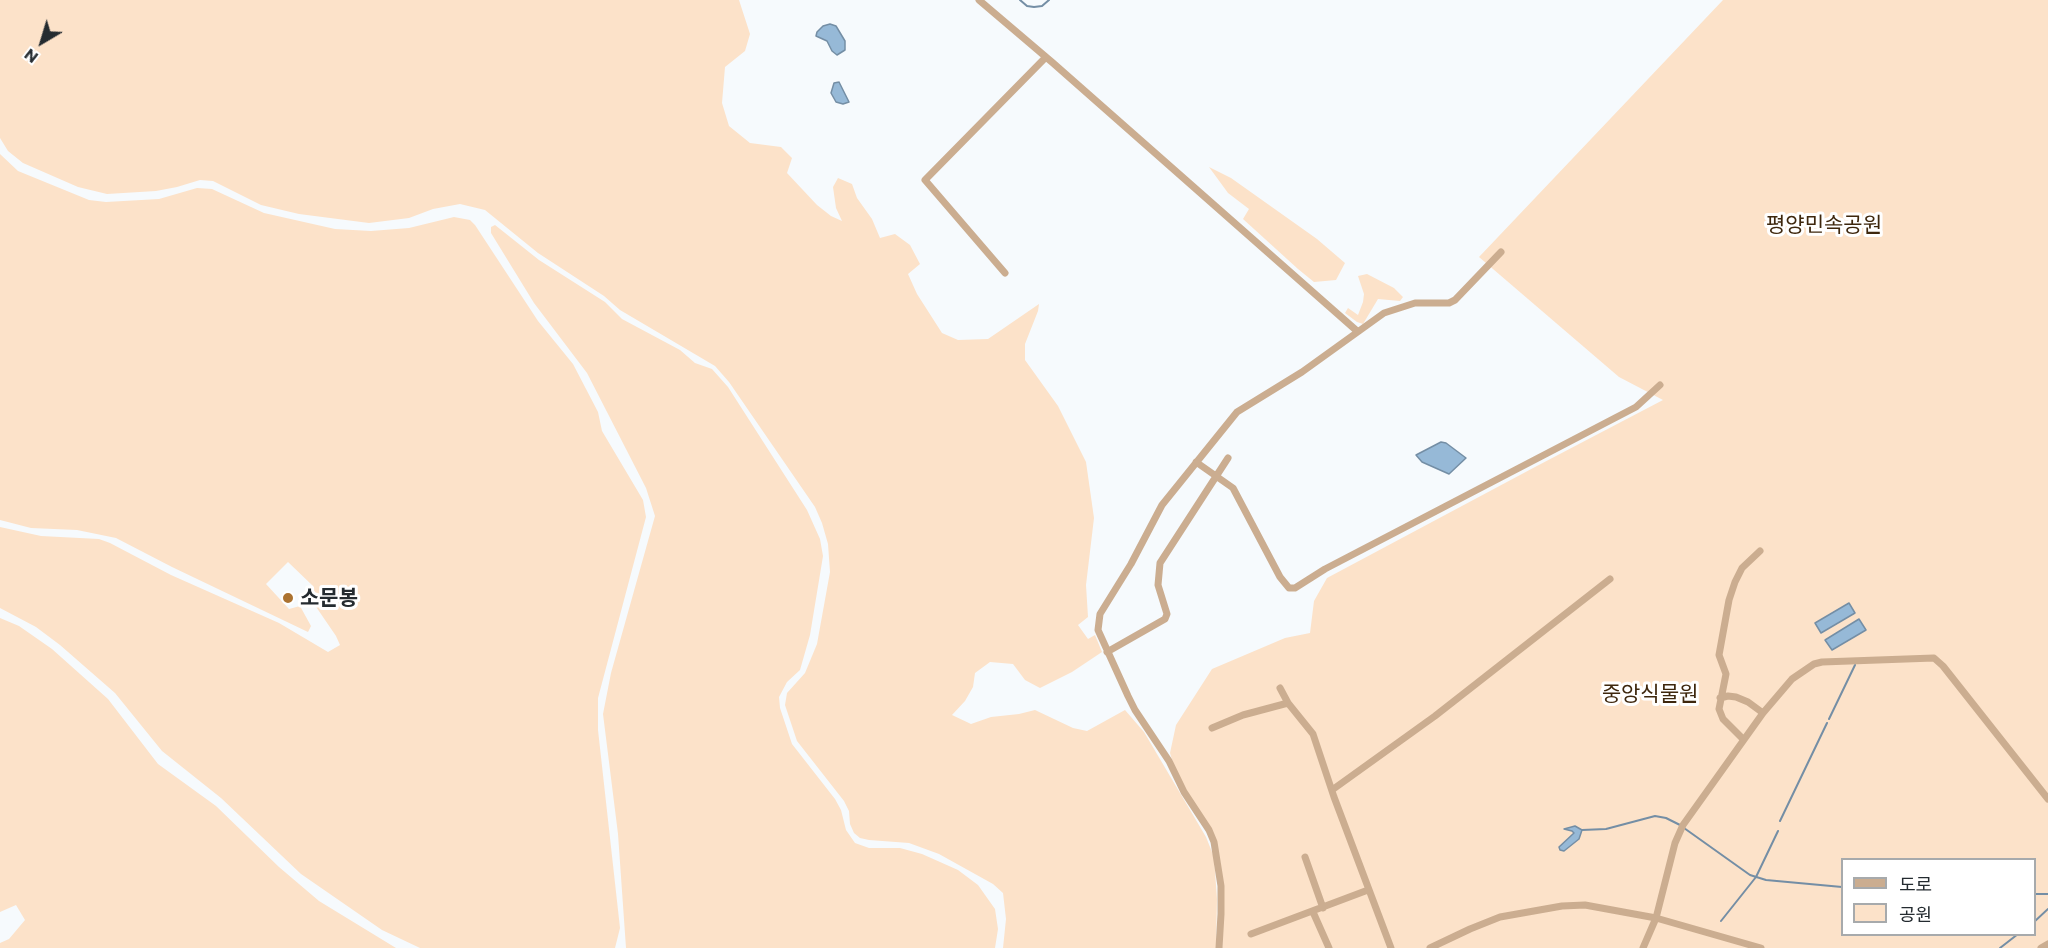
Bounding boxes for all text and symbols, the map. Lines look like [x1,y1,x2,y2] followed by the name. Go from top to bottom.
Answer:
[12,12,72,72] north arrow
[20,45,41,68] text: N
[1766,212,1882,238] park label: 평양민속공원
[300,585,358,611] place label: 소문봉
[281,591,295,605] marker: 소문봉
[1602,681,1698,707] park label: 중앙식물원
[1841,858,2036,936] legend
[1899,873,1932,895] text: 도로
[1899,903,1932,925] text: 공원

